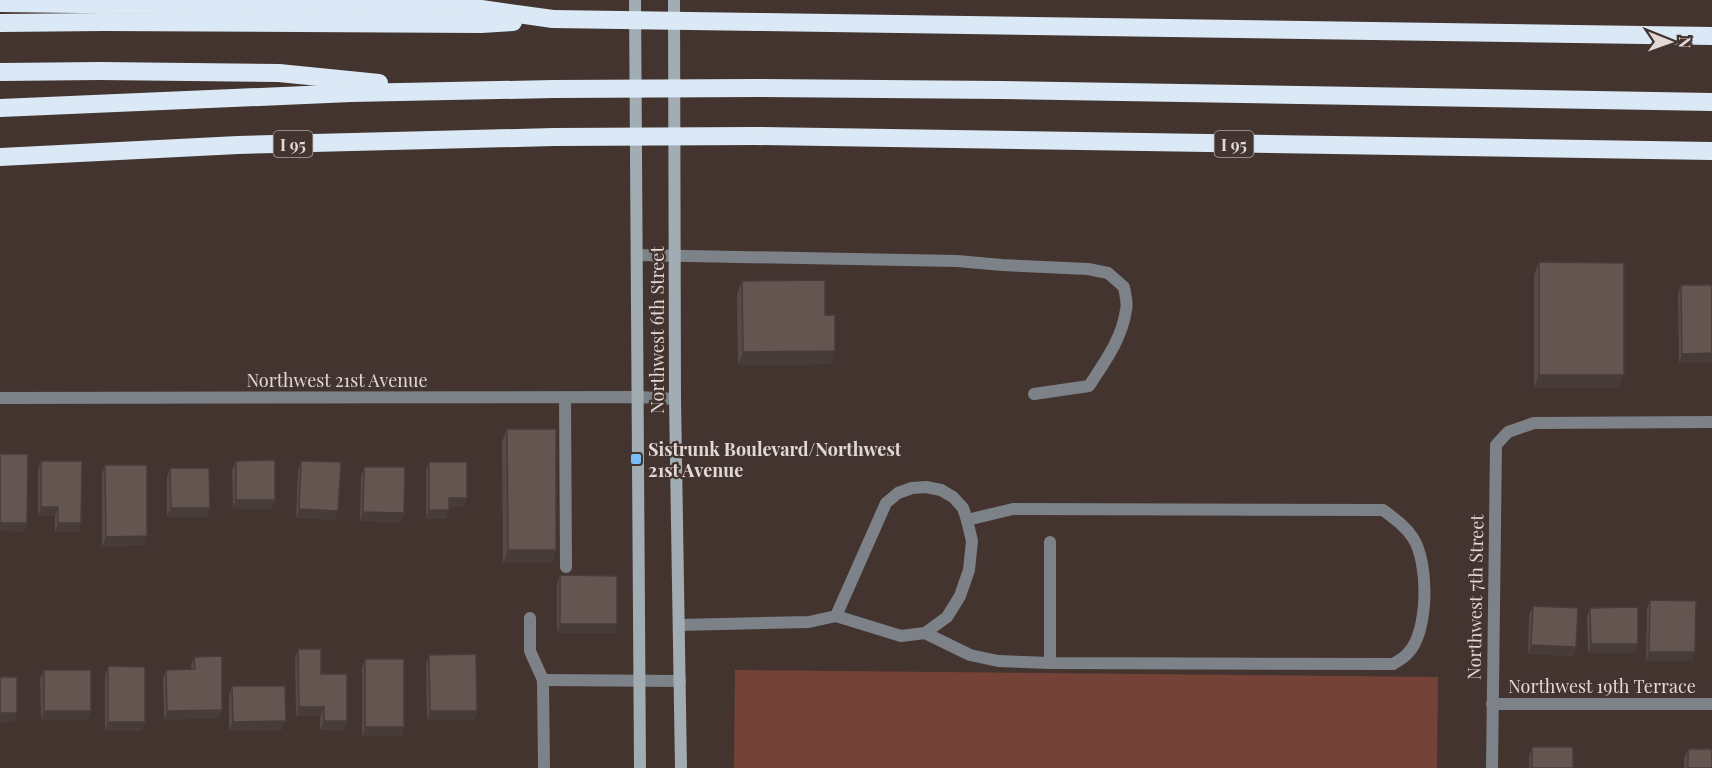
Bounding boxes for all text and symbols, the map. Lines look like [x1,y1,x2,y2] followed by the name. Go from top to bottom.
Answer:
[1640,12,1700,72] north arrow
[1675,36,1696,49] text: N
[274,131,312,157] road number: I 95
[1214,131,1254,157] road number: I 95
[645,246,669,414] street label: Northwest 6th Street
[246,368,428,392] street label: Northwest 21st Avenue
[648,437,902,482] place label: Sistrunk Boulevard/Northwest 21st Avenue
[629,452,643,466] marker: Sistrunk Boulevard/Northwest 21st Avenue
[1462,513,1488,680] street label: Northwest 7th Street
[1508,674,1696,698] street label: Northwest 19th Terrace

